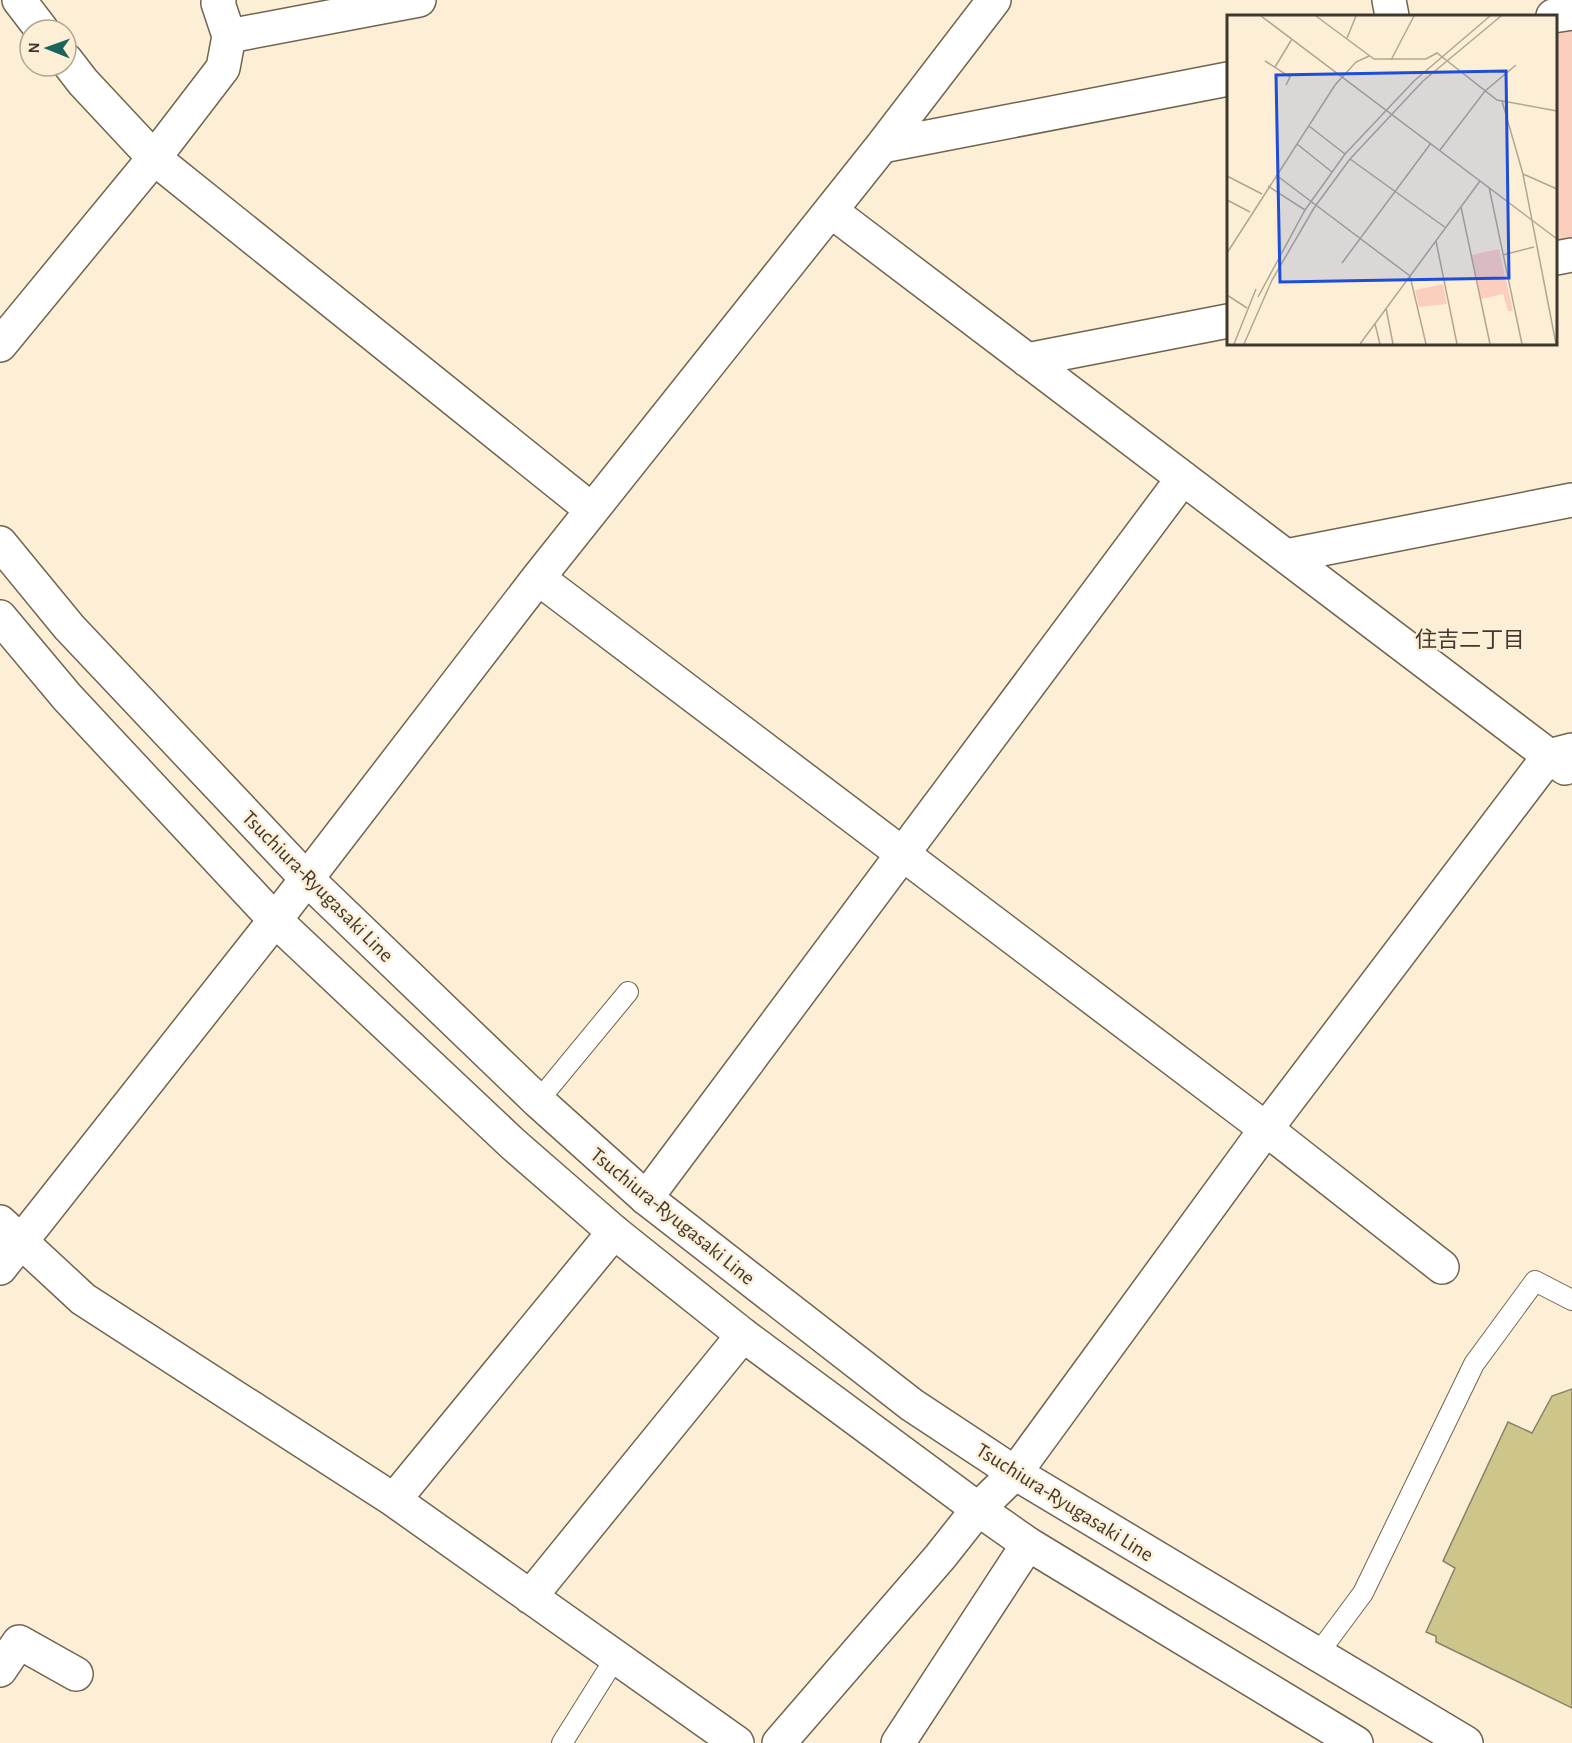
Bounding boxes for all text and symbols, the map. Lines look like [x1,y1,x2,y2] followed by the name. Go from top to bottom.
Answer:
[1227,15,1557,345] inset map
[18,18,78,78] north arrow
[26,42,42,53] text: N
[1415,628,1525,651] district label: 住吉二丁目
[238,807,397,966] street label: Tsuchiura-Ryugasaki Line
[587,1144,759,1289] street label: Tsuchiura-Ryugasaki Line
[972,1439,1157,1566] street label: Tsuchiura-Ryugasaki Line

